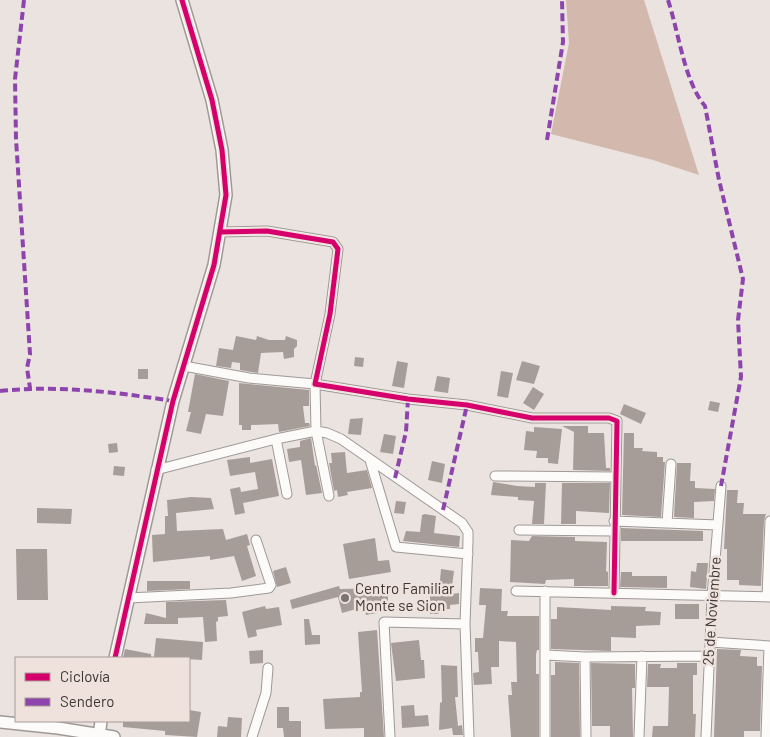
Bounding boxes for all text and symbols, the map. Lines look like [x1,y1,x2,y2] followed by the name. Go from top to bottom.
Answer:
[698,556,724,666] street label: 25 de Noviembre
[355,579,455,614] place label: Centro Familiar Monte se Sion
[339,592,351,604] marker: Centro Familiar Monte se Sion
[15,657,190,722] legend
[60,667,110,685] text: Ciclovía
[60,692,114,710] text: Sendero

